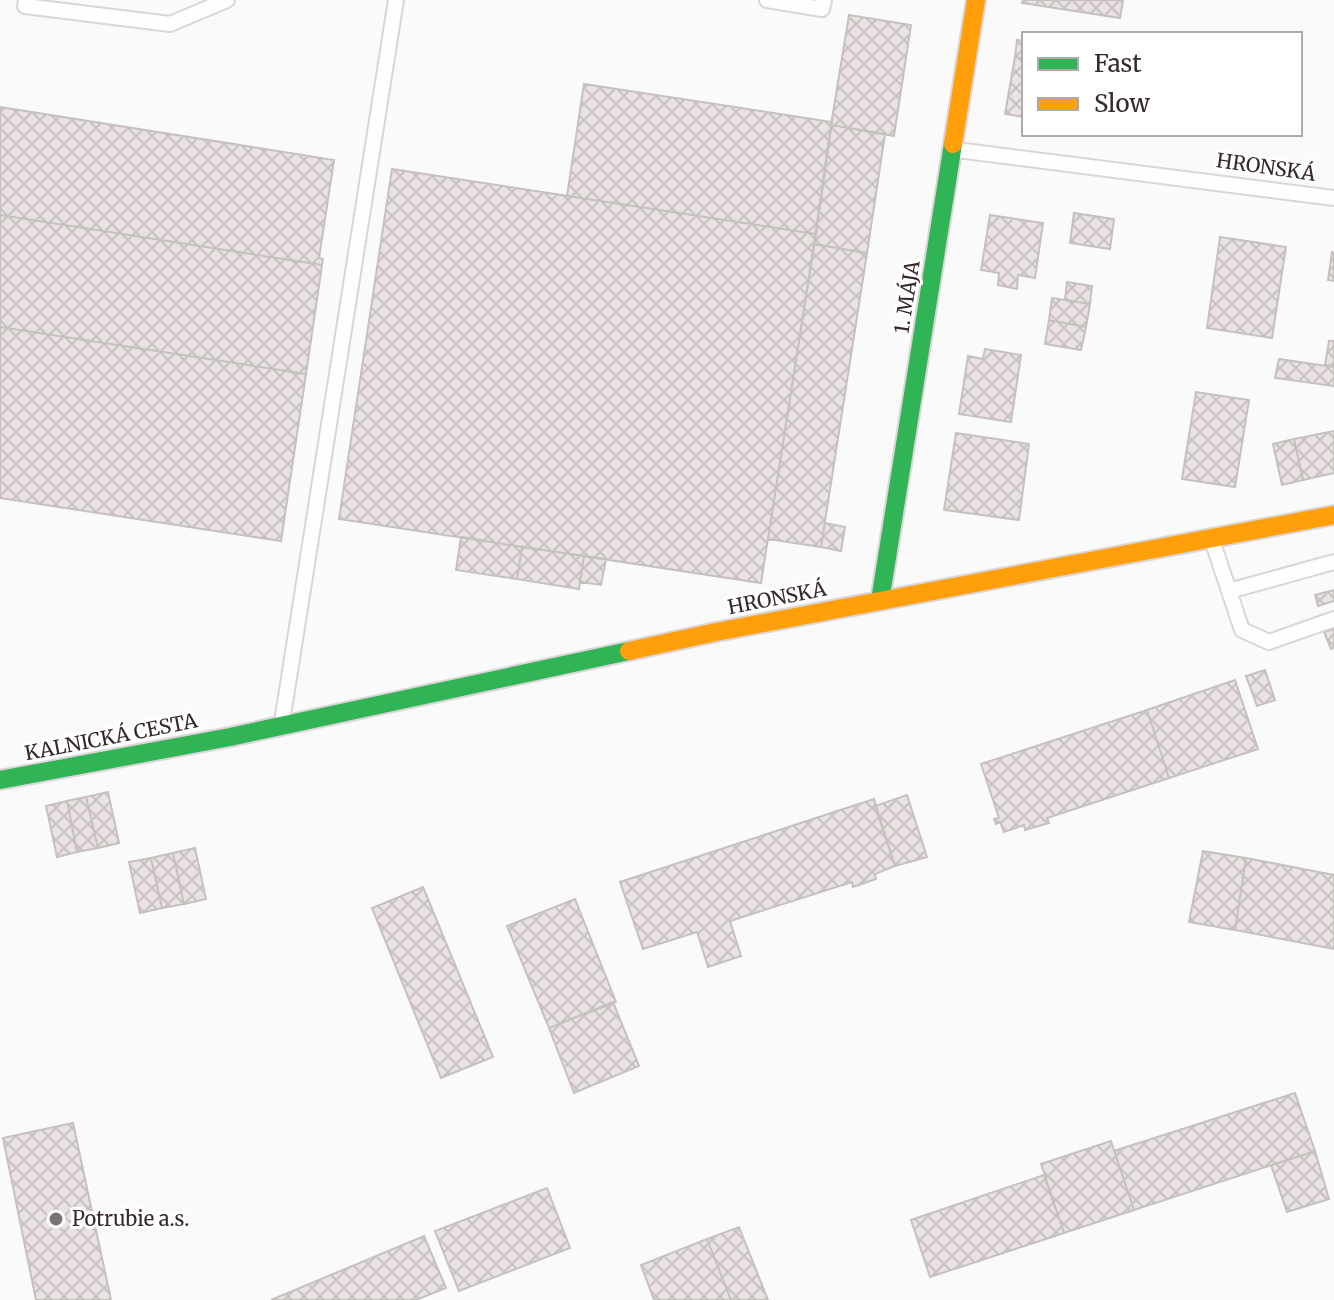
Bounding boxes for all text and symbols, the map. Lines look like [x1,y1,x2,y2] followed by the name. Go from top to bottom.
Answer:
[1022,32,1302,136] legend
[1094,48,1142,79] text: Fast
[1094,88,1150,119] text: Slow
[1215,145,1318,186] street label: HRONSKÁ
[886,257,925,335] street label: 1. MÁJA
[725,574,829,619] street label: HRONSKÁ
[22,705,200,766] street label: KALNICKÁ CESTA
[72,1206,189,1231] place label: Potrubie a.s.
[47,1210,65,1228] marker: Potrubie a.s.

